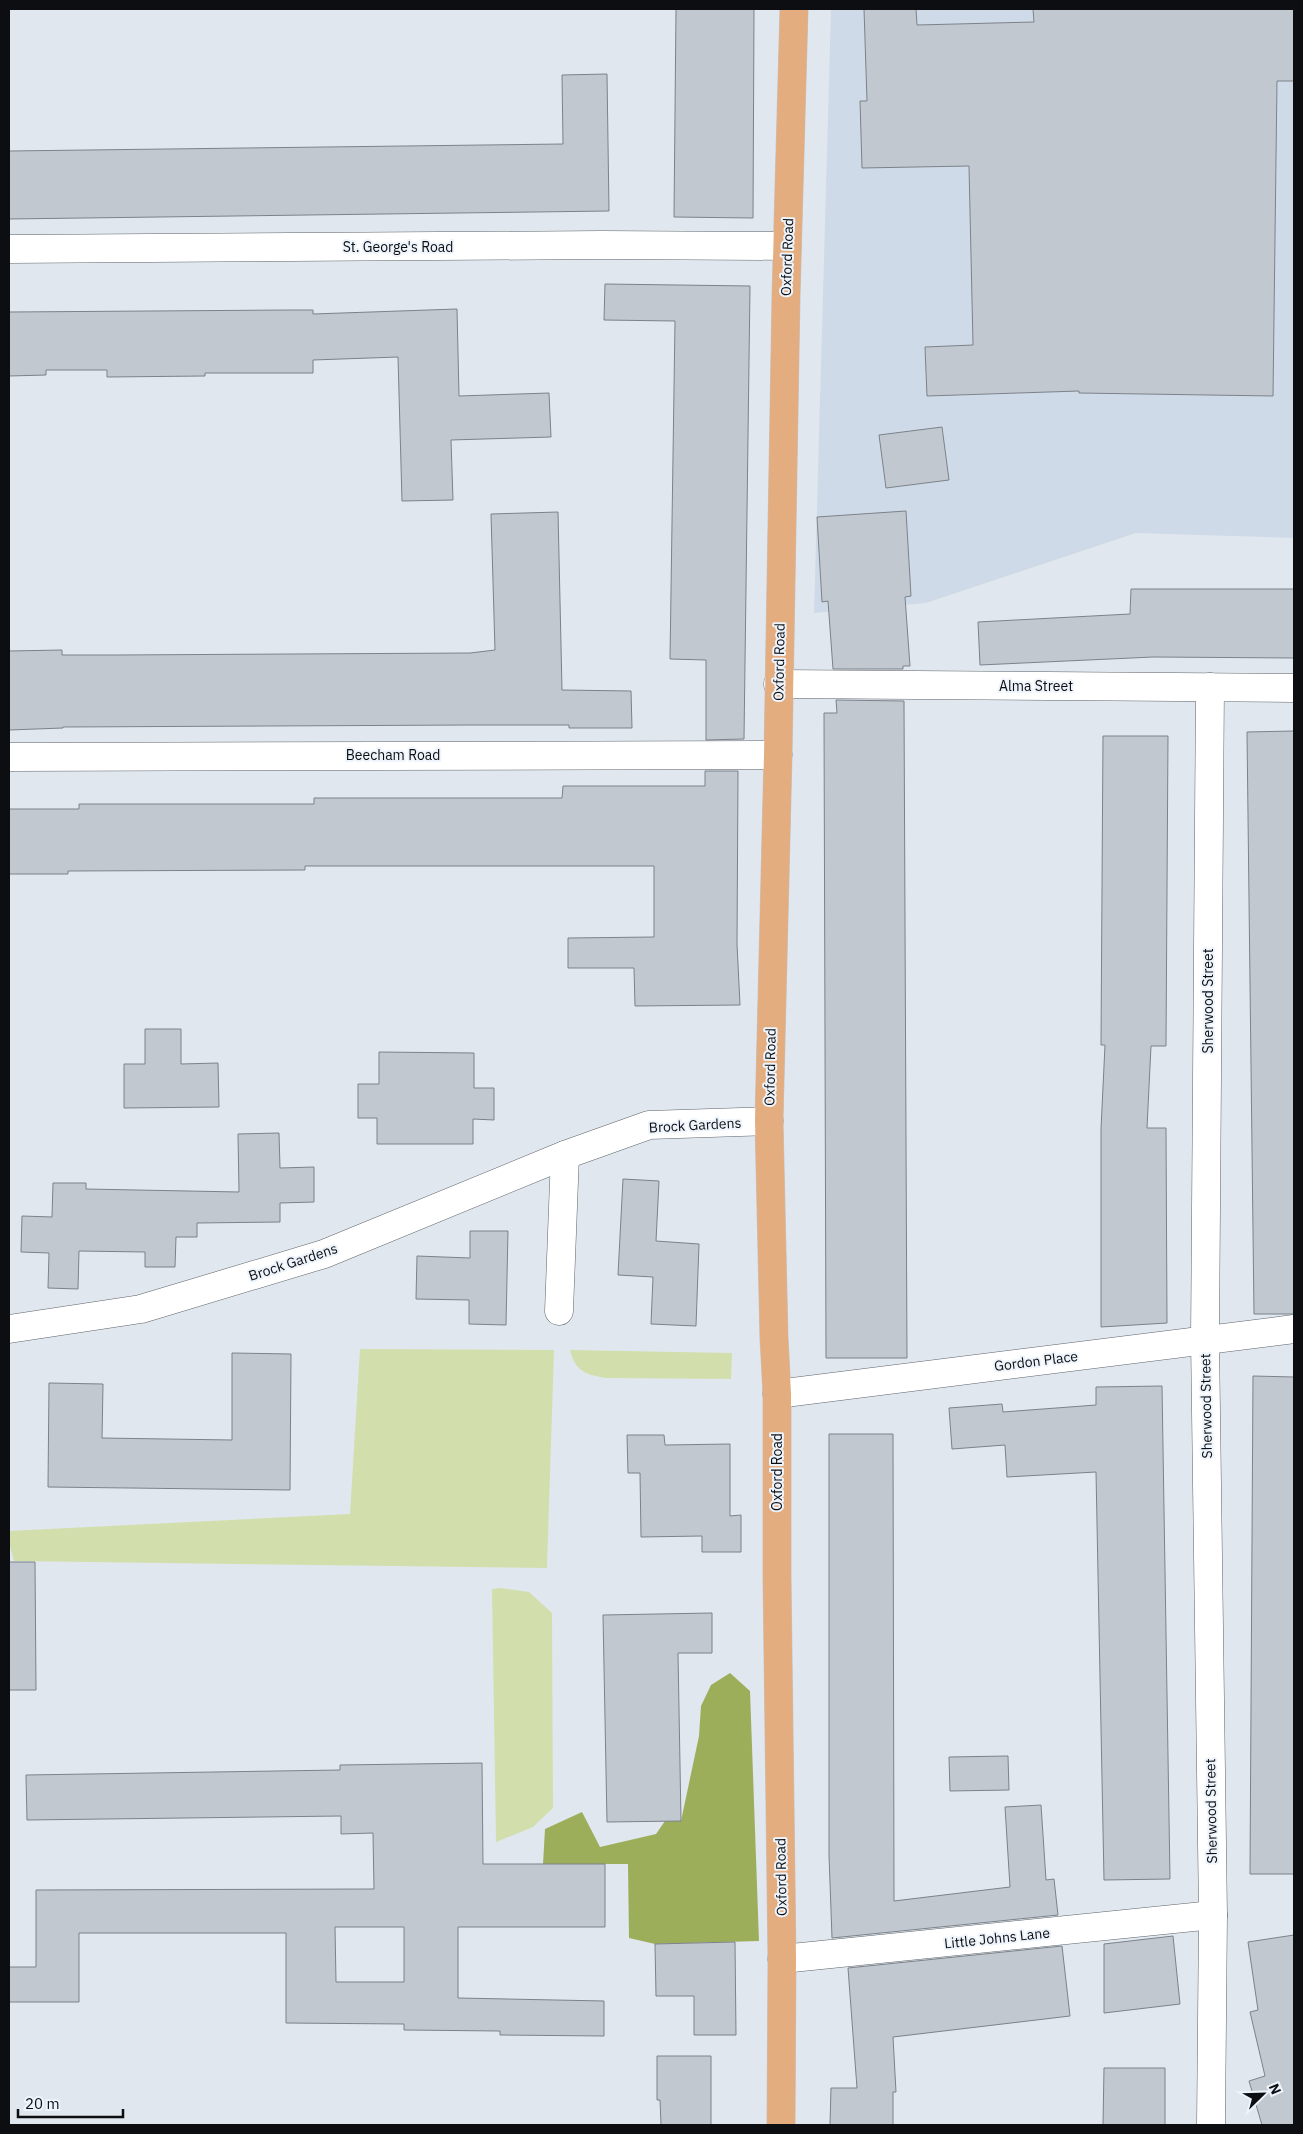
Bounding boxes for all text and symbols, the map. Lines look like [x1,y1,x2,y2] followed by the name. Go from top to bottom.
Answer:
[777,218,797,296] street label: Oxford Road
[343,238,453,256] street label: St. George's Road
[769,623,789,701] street label: Oxford Road
[999,677,1073,695] street label: Alma Street
[346,746,440,764] street label: Beecham Road
[1199,948,1217,1054] street label: Sherwood Street
[760,1028,780,1106] street label: Oxford Road
[648,1114,742,1136] street label: Brock Gardens
[246,1239,340,1285] street label: Brock Gardens
[993,1347,1079,1375] street label: Gordon Place
[1196,1353,1216,1459] street label: Sherwood Street
[768,1433,786,1511] street label: Oxford Road
[1201,1758,1221,1864] street label: Sherwood Street
[771,1838,791,1916] street label: Oxford Road
[943,1923,1051,1952] street label: Little Johns Lane
[1238,2069,1288,2119] north arrow
[1265,2081,1285,2097] text: N
[18,2086,122,2118] scale bar
[25,2094,60,2113] text: 20 m

